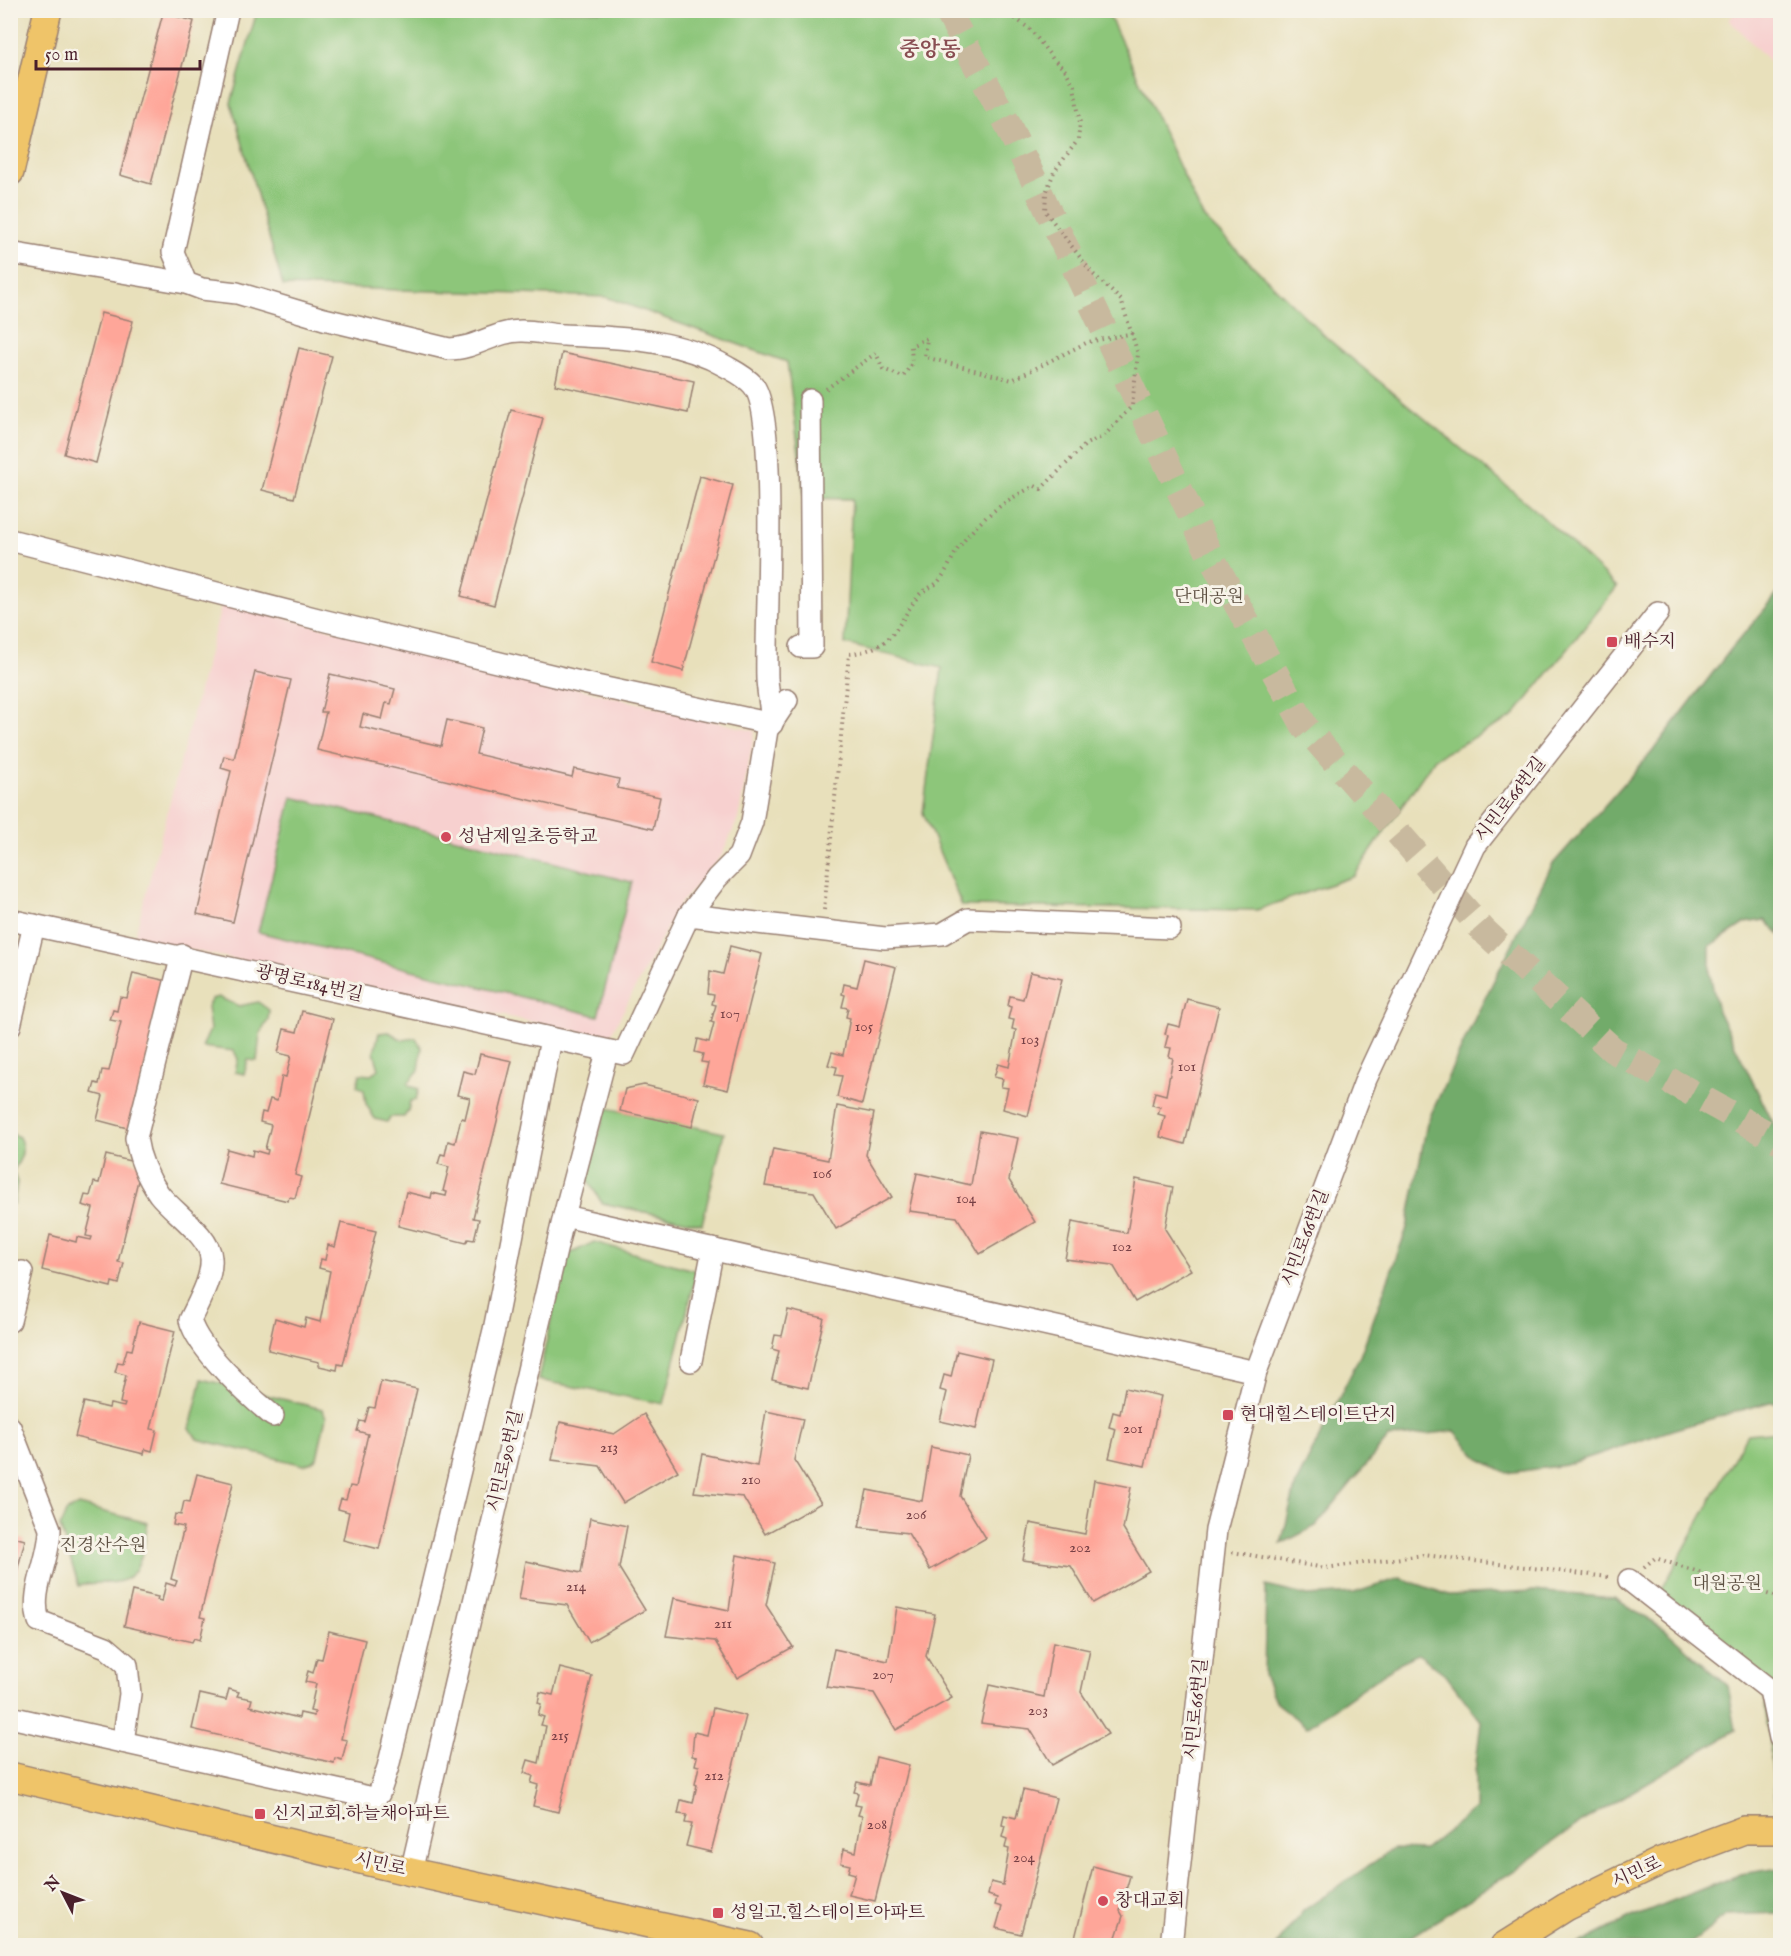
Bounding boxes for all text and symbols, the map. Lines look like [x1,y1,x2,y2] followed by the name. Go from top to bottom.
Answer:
[36,33,200,71] scale bar
[900,37,960,64] district label: 중앙동
[45,44,78,67] text: 50 m
[1174,586,1244,609] park label: 단대공원
[1624,631,1676,654] place label: 배수지
[1605,635,1619,649] marker: 배수지
[1470,753,1552,847] street label: 시민로66번길
[458,826,598,849] place label: 성남제일초등학교
[439,830,453,844] marker: 성남제일초등학교
[253,960,365,1008] street label: 광명로184번길
[720,1004,740,1023] house number: 107
[855,1017,874,1036] house number: 105
[1021,1030,1039,1049] house number: 103
[1178,1057,1196,1076] house number: 101
[812,1164,832,1183] house number: 106
[1277,1186,1335,1290] street label: 시민로66번길
[956,1189,977,1208] house number: 104
[1112,1237,1132,1256] house number: 102
[1240,1404,1397,1427] place label: 현대힐스테이트단지
[483,1408,529,1514] street label: 시민로90번길
[1221,1408,1235,1422] marker: 현대힐스테이트단지
[1123,1419,1143,1438] house number: 201
[600,1438,618,1457] house number: 213
[741,1470,761,1489] house number: 210
[906,1505,927,1524] house number: 206
[60,1535,146,1558] park label: 진경산수원
[1069,1538,1091,1557] house number: 202
[1692,1573,1762,1596] park label: 대원공원
[566,1577,587,1596] house number: 214
[714,1614,732,1633] house number: 211
[1180,1657,1214,1761] street label: 시민로66번길
[872,1665,894,1684] house number: 207
[1028,1701,1048,1720] house number: 203
[551,1726,570,1745] house number: 215
[704,1766,724,1785] house number: 212
[272,1803,450,1826] place label: 신지교회.하늘채아파트
[253,1807,267,1821] marker: 신지교회.하늘채아파트
[867,1815,887,1834] house number: 208
[352,1848,408,1882] street label: 시민로
[1013,1848,1036,1867] house number: 204
[1608,1852,1666,1894] street label: 시민로
[33,1863,93,1923] north arrow
[41,1872,66,1897] text: N
[1115,1890,1185,1913] place label: 창대교회
[1096,1894,1110,1908] marker: 창대교회
[730,1902,926,1925] place label: 성일고.힐스테이트아파트
[711,1906,725,1920] marker: 성일고.힐스테이트아파트

